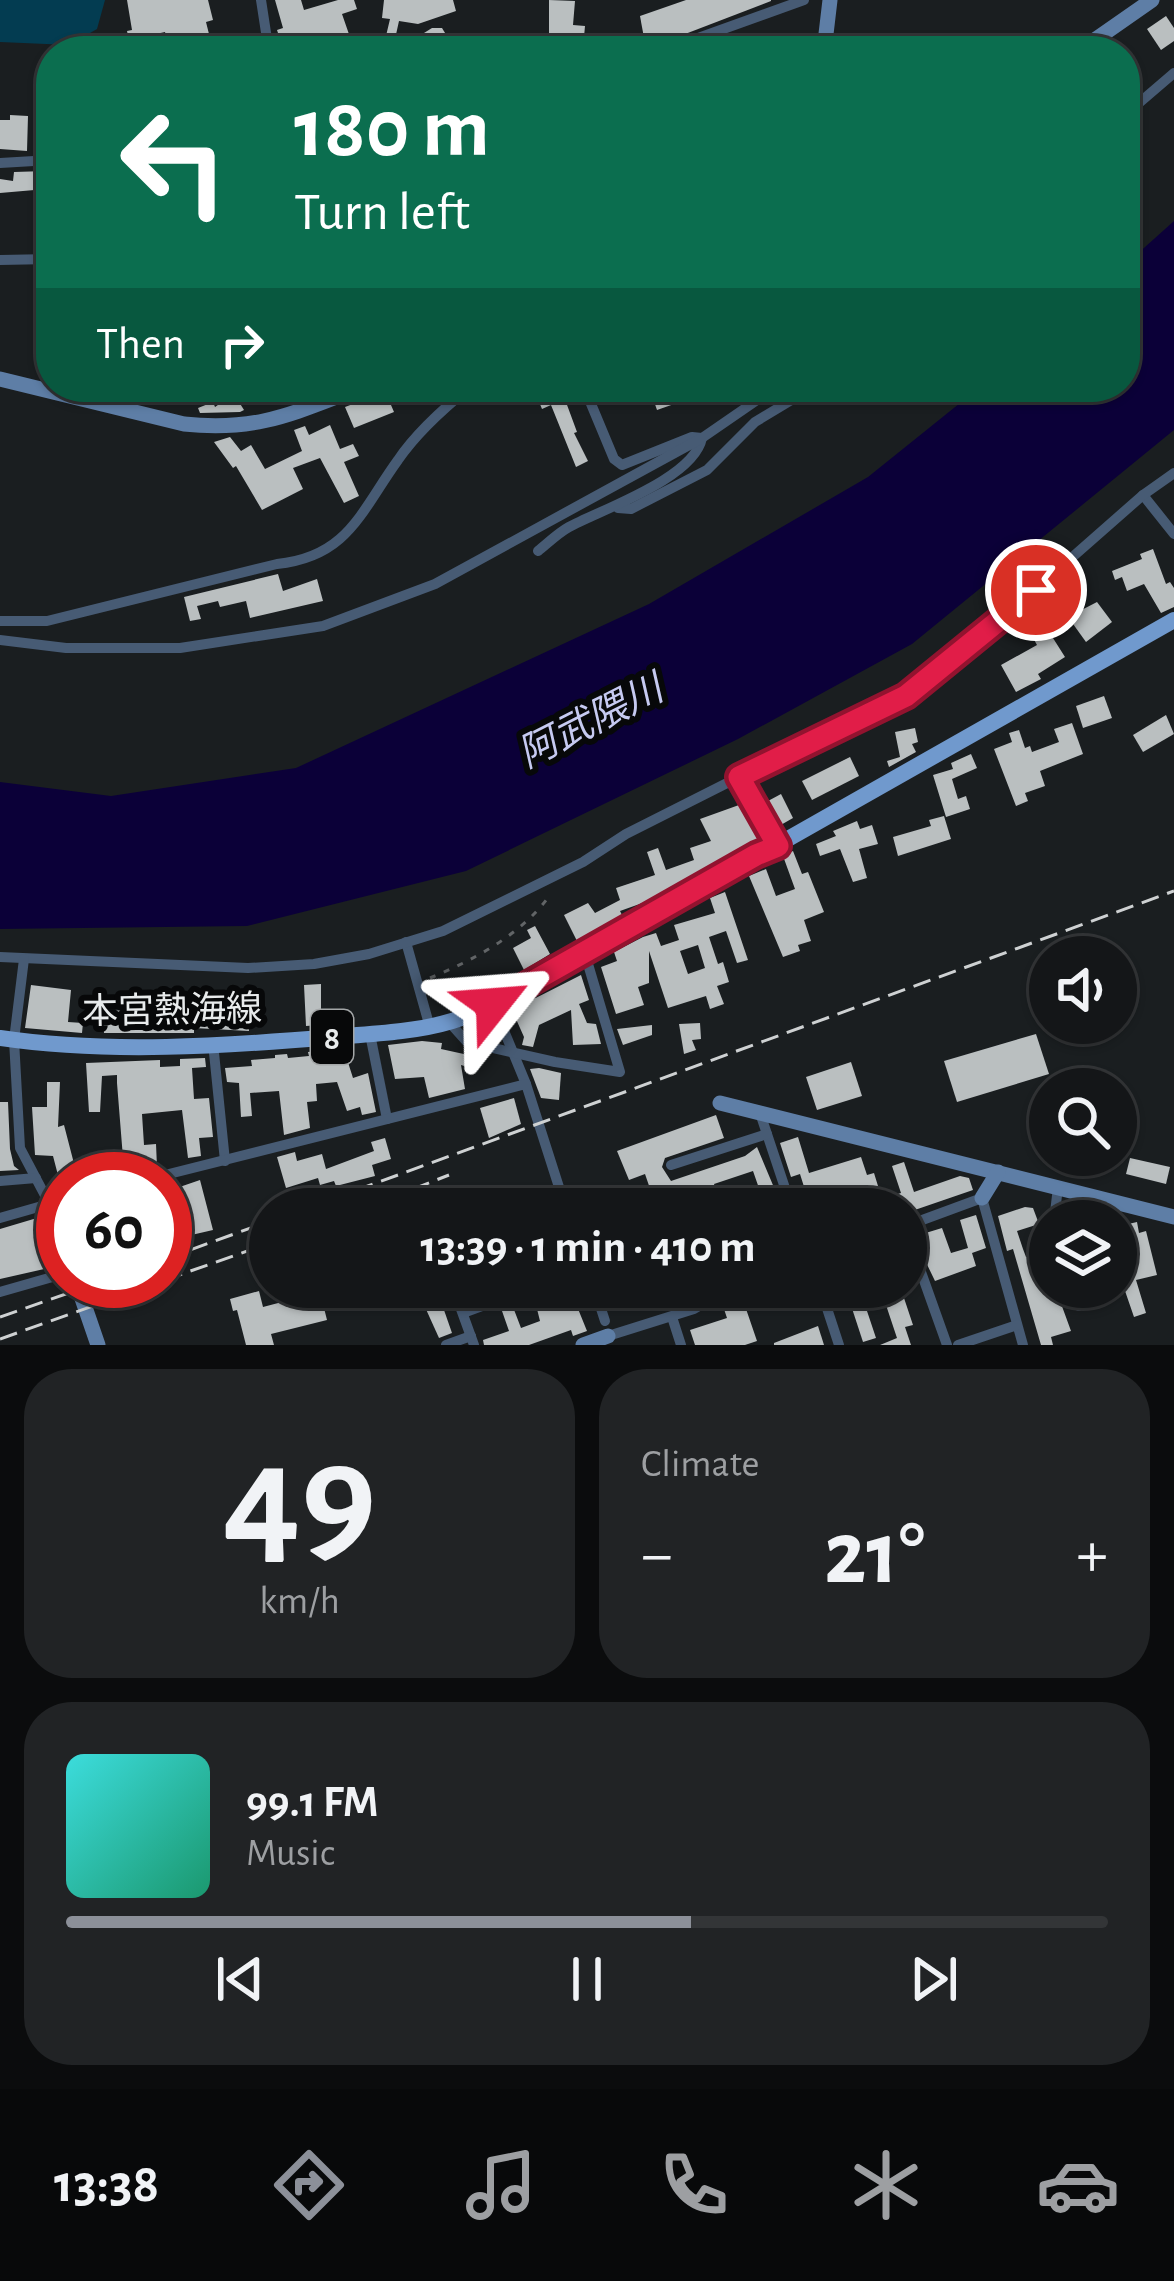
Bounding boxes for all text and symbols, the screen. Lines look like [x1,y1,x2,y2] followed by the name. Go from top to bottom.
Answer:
[96,84,252,240] icon: left
[294,88,490,172] text: 180 m
[294,186,470,240] text: Turn left
[209,312,275,378] icon: right
[96,322,185,367] text: Then
[985,539,1087,641] pin
[1003,557,1069,623] icon: arrive
[512,666,673,775] water label: 阿武隈川
[1029,936,1137,1308] map controls
[1029,936,1137,1044] button: sound
[430,941,556,1067] position arrow
[82,989,262,1031] street label: 本宮熱海線
[311,1010,353,1064] road number: 8
[1029,1068,1137,1176] button: search
[36,1152,192,1308] speed limit sign: 60
[1029,1200,1137,1308] button: layers
[420,1225,756,1270] text: 13:39 · 1 min · 410 m
[223,1422,376,1578] text: 49
[641,1445,759,1484] text: Climate
[824,1510,925,1600] text: 21°
[641,1522,673,1588] text: −
[1076,1522,1108,1588] text: +
[259,1582,340,1621] text: km/h
[246,1780,379,1825] text: 99.1 FM
[246,1834,335,1873] text: Music
[207,1946,273,2012] icon: previous
[554,1946,620,2012] icon: pause
[901,1946,967,2012] icon: next
[267,2143,351,2227] icon: directions
[459,2143,543,2227] icon: music
[652,2143,736,2227] icon: phone
[844,2143,928,2227] icon: climate
[1036,2143,1120,2227] icon: car
[54,2158,159,2212] text: 13:38

